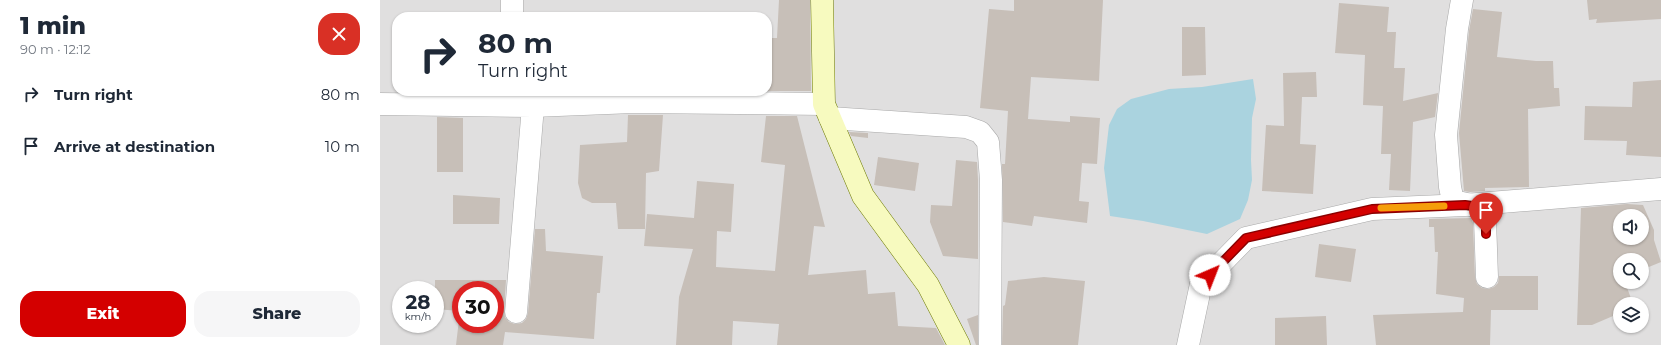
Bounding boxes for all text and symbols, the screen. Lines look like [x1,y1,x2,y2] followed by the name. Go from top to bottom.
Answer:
[20,11,86,40] text: 1 min
[318,13,360,55] button: close
[478,26,553,60] text: 80 m
[412,28,464,80] icon: right
[20,41,91,57] text: 90 m · 12:12
[478,60,568,82] text: Turn right
[20,83,42,105] icon: right
[54,85,133,104] text: Turn right
[321,85,360,104] text: 80 m
[20,135,42,157] icon: arrive
[54,137,215,156] text: Arrive at destination
[325,137,360,156] text: 10 m
[1469,193,1503,234] pin
[1475,199,1497,221] icon: arrive
[1613,209,1649,333] map controls
[1613,209,1649,245] button: sound
[1613,253,1649,289] button: search
[1189,254,1231,296] position arrow
[452,281,504,333] speed limit sign: 30
[406,290,431,314] text: 28
[20,291,186,337] button: Exit
[194,291,360,337] button: Share
[1613,297,1649,333] button: layers
[405,310,431,323] text: km/h

